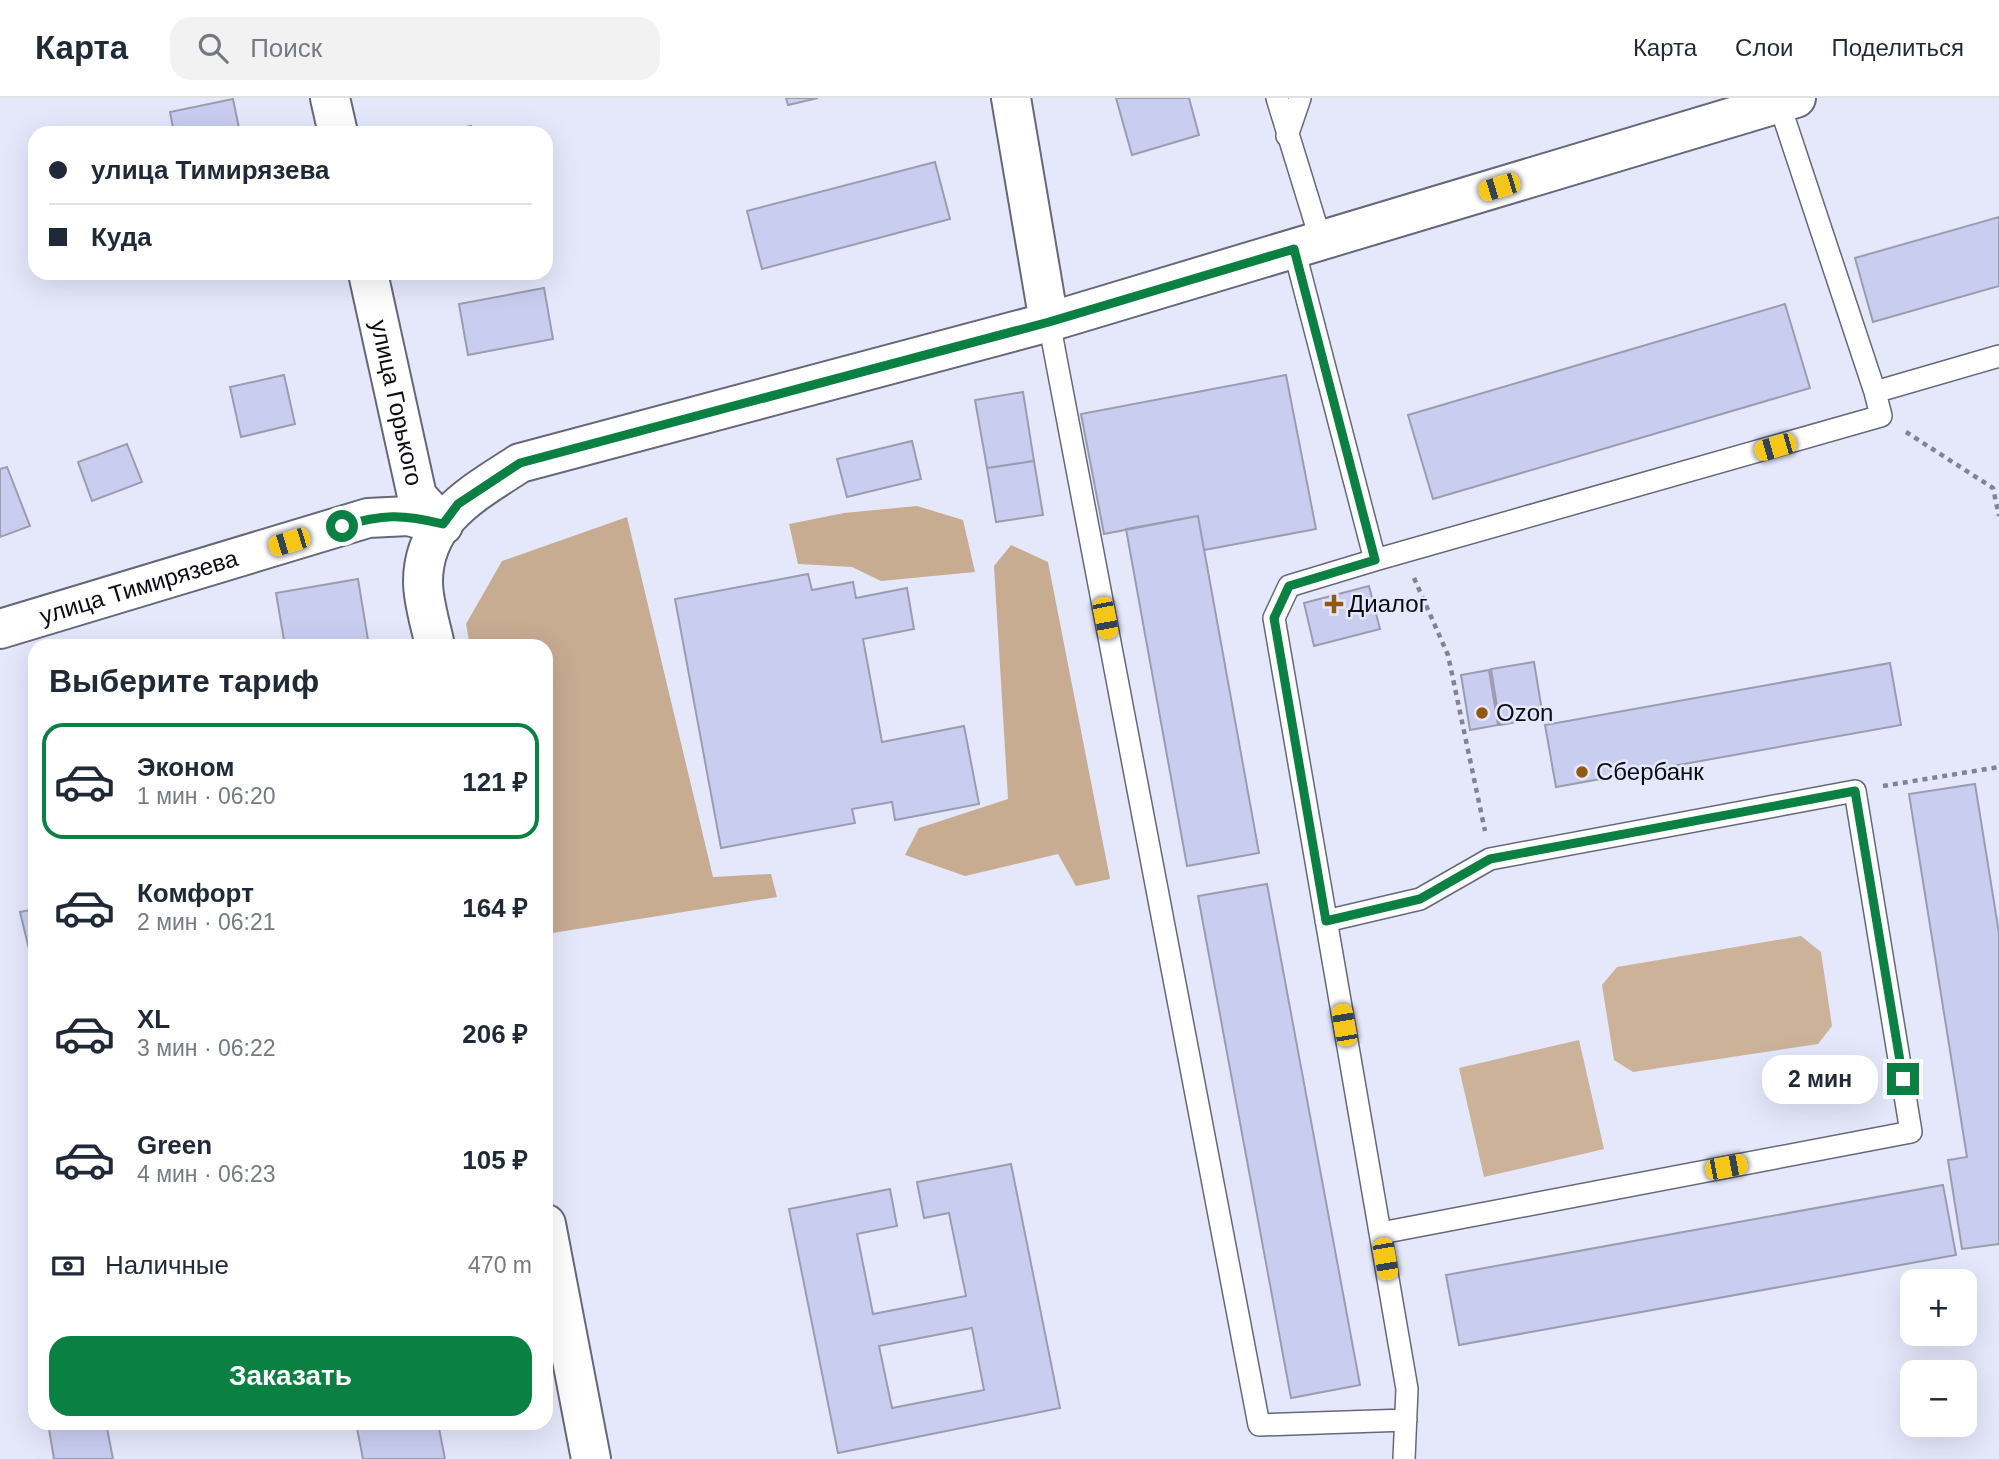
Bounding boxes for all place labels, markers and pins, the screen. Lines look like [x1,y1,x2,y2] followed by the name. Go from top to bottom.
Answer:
[1348,590,1428,617] place label: Диалог
[1326,596,1342,612] marker: Диалог
[1496,699,1553,726] place label: Ozon
[1474,705,1490,721] marker: Ozon
[1596,758,1704,785] place label: Сбербанк
[1574,764,1590,780] marker: Сбербанк

